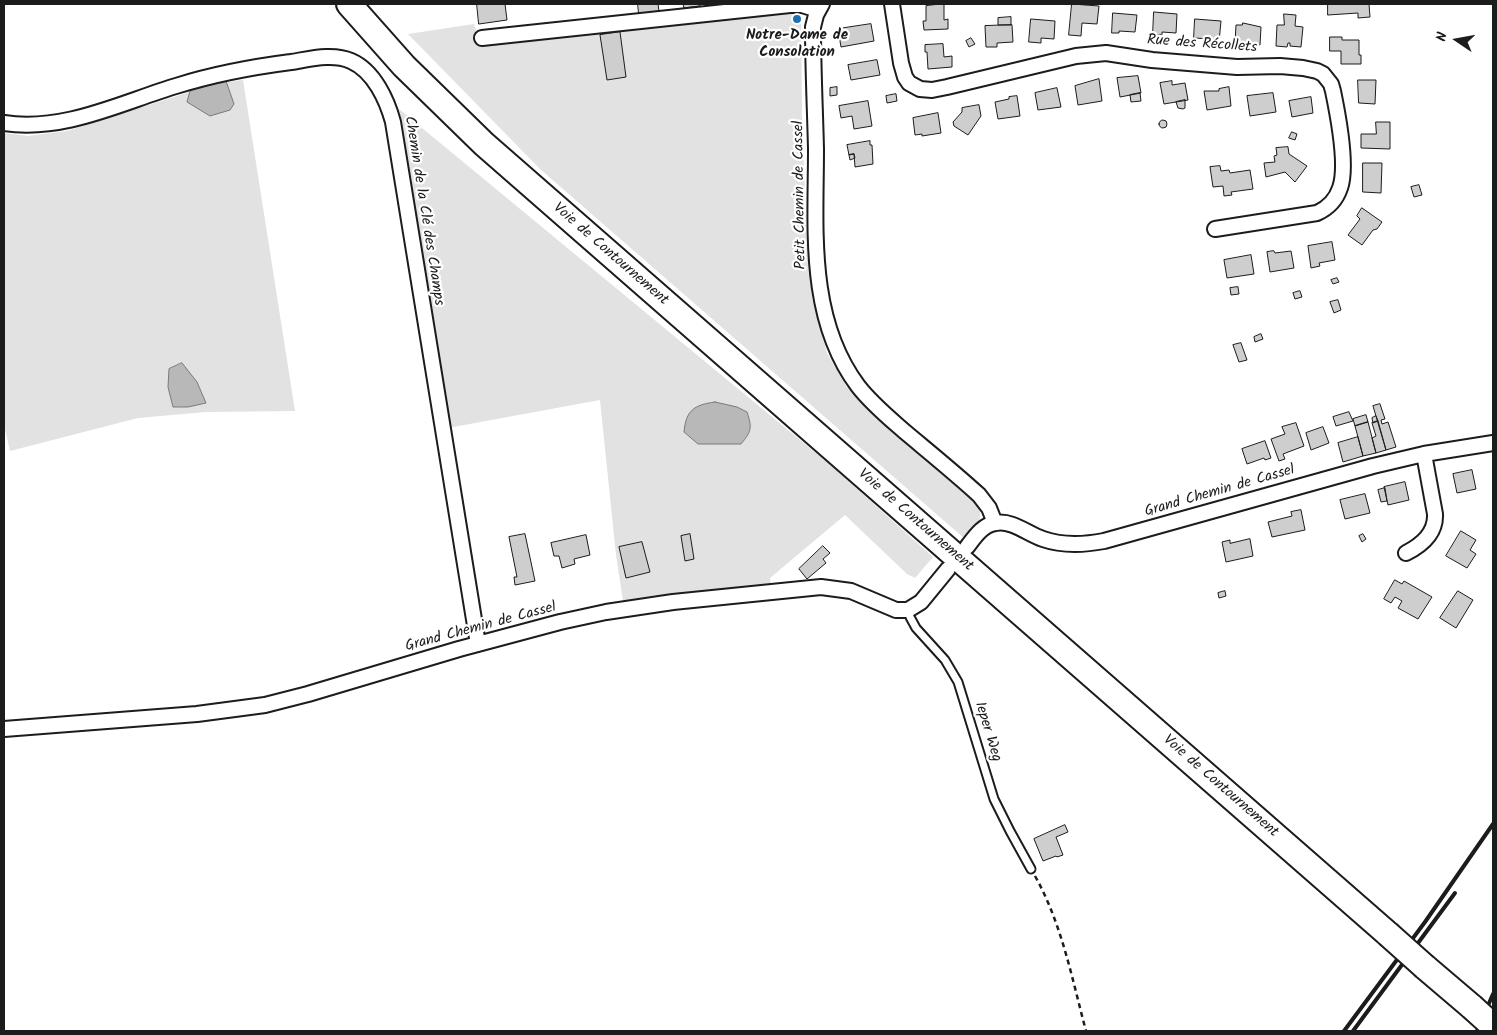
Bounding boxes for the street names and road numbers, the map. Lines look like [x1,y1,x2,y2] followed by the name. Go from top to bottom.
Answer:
[1146,32,1258,58] street label: Rue des Récollets
[399,115,447,307] street label: Chemin de la Clé des Champs
[791,120,811,270] street label: Petit Chemin de Cassel
[549,200,671,310] street label: Voie de Contournement
[1143,462,1297,522] street label: Grand Chemin de Cassel
[854,466,976,576] street label: Voie de Contournement
[404,599,558,657] street label: Grand Chemin de Cassel
[969,700,1005,764] street label: Ieper Weg
[1159,732,1281,842] street label: Voie de Contournement

